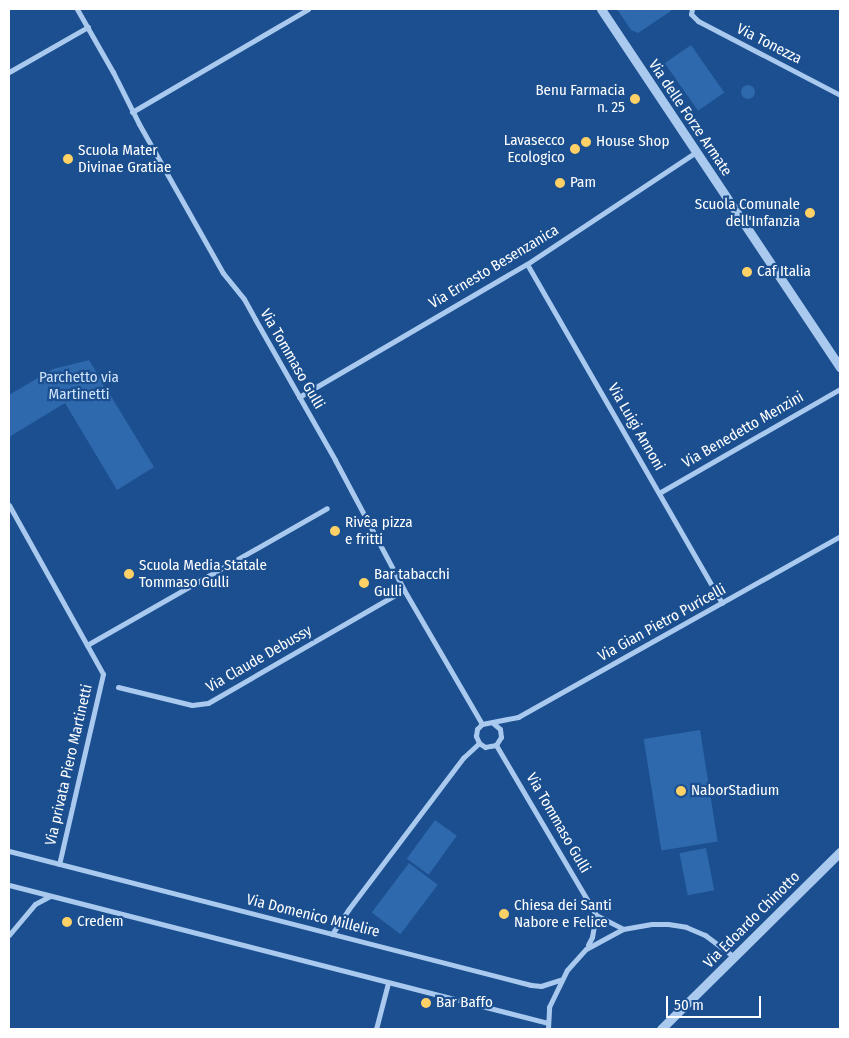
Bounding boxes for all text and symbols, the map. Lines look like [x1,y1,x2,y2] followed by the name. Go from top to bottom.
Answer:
[733,20,805,68] street label: Via Tonezza
[644,56,736,180] street label: Via delle Forze Armate
[535,81,625,116] place label: Benu Farmacia n. 25
[629,93,641,105] marker: Benu Farmacia n. 25
[504,131,565,166] place label: Lavasecco Ecologico
[596,133,669,151] place label: House Shop
[580,136,592,148] marker: House Shop
[78,141,171,176] place label: Scuola Mater Divinae Gratiae
[569,143,581,155] marker: Lavasecco Ecologico
[62,153,74,165] marker: Scuola Mater Divinae Gratiae
[570,174,596,192] place label: Pam
[554,177,566,189] marker: Pam
[695,195,800,230] place label: Scuola Comunale dell'Infanzia
[804,207,816,219] marker: Scuola Comunale dell'Infanzia
[426,221,562,313] street label: Via Ernesto Besenzanica
[757,263,811,281] place label: Caf Italia
[741,266,753,278] marker: Caf Italia
[256,306,328,412] street label: Via Tommaso Gulli
[39,368,119,403] park label: Parchetto via Martinetti
[604,380,668,474] street label: Via Luigi Annoni
[679,388,807,472] street label: Via Benedetto Menzini
[345,513,412,548] place label: Rivêa pizza e fritti
[329,525,341,537] marker: Rivêa pizza e fritti
[139,556,267,591] place label: Scuola Media Statale Tommaso Gulli
[374,565,450,600] place label: Bar tabacchi Gulli
[123,568,135,580] marker: Scuola Media Statale Tommaso Gulli
[358,577,370,589] marker: Bar tabacchi Gulli
[595,580,729,666] street label: Via Gian Pietro Puricelli
[203,621,315,697] street label: Via Claude Debussy
[42,683,96,847] street label: Via privata Piero Martinetti
[522,770,594,876] street label: Via Tommaso Gulli
[691,782,779,800] place label: NaborStadium
[675,785,687,797] marker: NaborStadium
[700,868,804,972] street label: Via Edoardo Chinotto
[244,891,382,941] street label: Via Domenico Millelire
[514,896,612,931] place label: Chiesa dei Santi Nabore e Felice
[498,908,510,920] marker: Chiesa dei Santi Nabore e Felice
[77,913,124,931] place label: Credem
[61,916,73,928] marker: Credem
[669,986,764,1018] scale bar
[436,994,493,1012] place label: Bar Baffo
[674,996,704,1014] text: 50 m
[420,997,432,1009] marker: Bar Baffo

